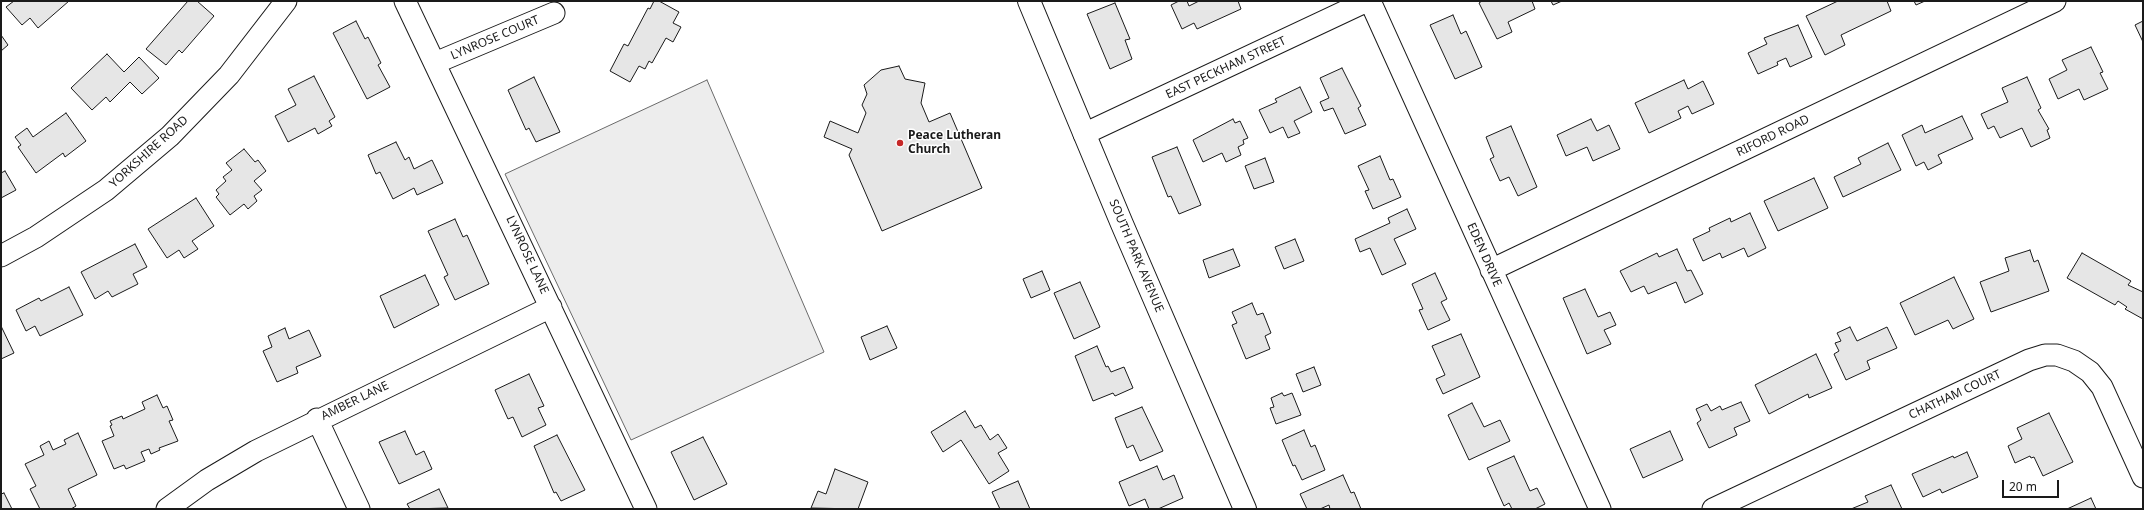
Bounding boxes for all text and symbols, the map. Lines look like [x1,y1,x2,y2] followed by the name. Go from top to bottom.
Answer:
[449,13,541,63] street label: LYNROSE COURT
[1164,34,1288,102] street label: EAST PECKHAM STREET
[1734,112,1812,160] street label: RIFORD ROAD
[107,113,191,191] street label: YORKSHIRE ROAD
[908,129,1001,157] place label: Peace Lutheran Church
[895,138,905,148] marker: Peace Lutheran Church
[1106,197,1166,315] street label: SOUTH PARK AVENUE
[503,214,551,296] street label: LYNROSE LANE
[1463,221,1505,289] street label: EDEN DRIVE
[1907,367,2003,423] street label: CHATHAM COURT
[319,378,391,424] street label: AMBER LANE
[2004,472,2061,498] scale bar
[2009,478,2037,495] text: 20 m

